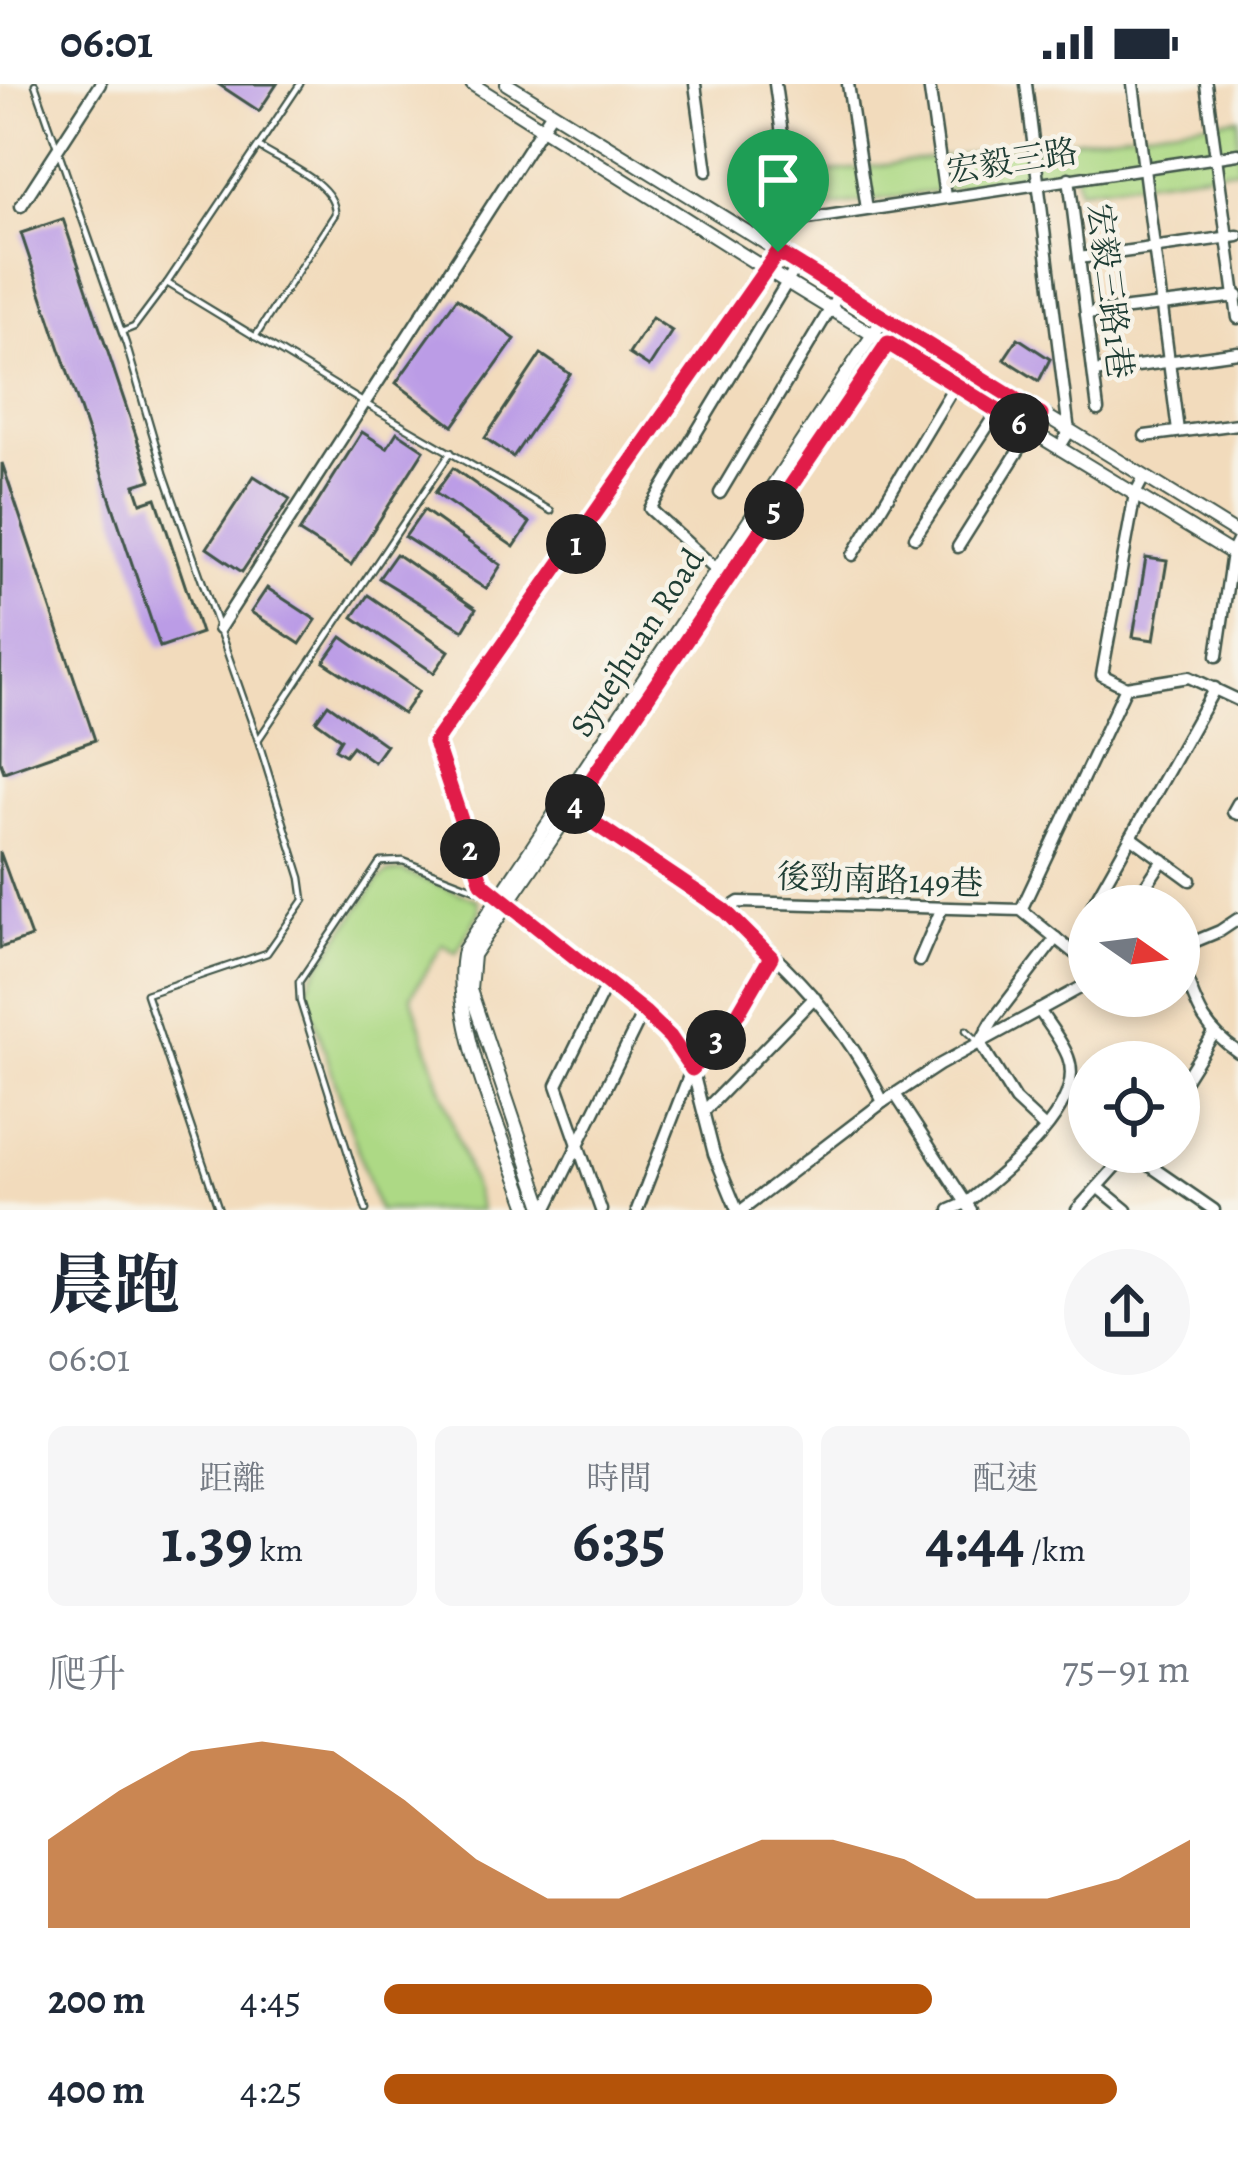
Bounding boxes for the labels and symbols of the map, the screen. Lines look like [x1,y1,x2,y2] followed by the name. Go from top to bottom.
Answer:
[943,128,1081,193] street label: 宏毅三路
[727,129,829,252] pin
[1077,201,1144,381] street label: 宏毅三路1巷
[989,393,1049,453] pin: 6
[744,480,804,540] pin: 5
[546,514,606,574] pin: 1
[559,539,714,745] street label: Syuejhuan Road
[545,774,605,834] pin: 4
[440,819,500,879] pin: 2
[776,853,984,906] street label: 後勁南路149巷
[1068,885,1200,1017] north arrow
[686,1010,746,1070] pin: 3

